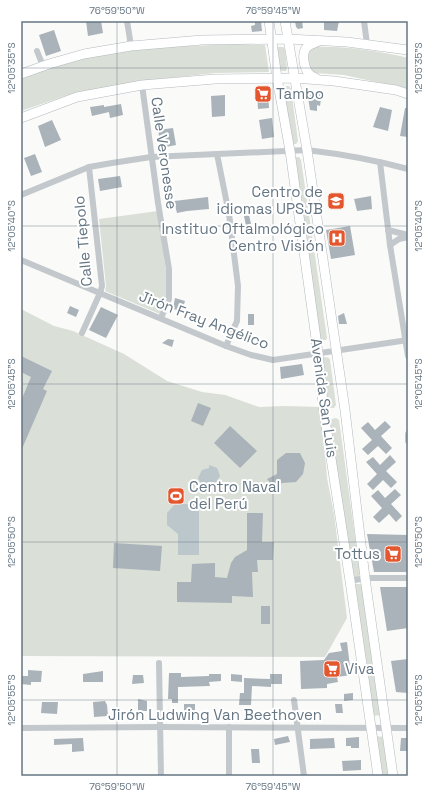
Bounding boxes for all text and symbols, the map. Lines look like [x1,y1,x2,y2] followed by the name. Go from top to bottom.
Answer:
[89,4,145,17] text: 76°59'50"W
[246,4,301,17] text: 76°59'45"W
[5,42,18,94] text: 12°05'35"S
[412,42,425,94] text: 12°05'35"S
[253,84,273,104] supermarket icon: Tambo
[276,84,324,103] place label: Tambo
[147,96,182,210] street label: Calle Veronesse
[216,182,323,218] place label: Centro de idiomas UPSJB
[326,191,346,211] school or university icon: Centro de idiomas UPSJB
[69,195,96,287] street label: Calle Tiepolo
[5,200,18,252] text: 12°05'40"S
[412,200,425,252] text: 12°05'40"S
[161,219,324,255] place label: Instituo Oftalmológico Centro Visión
[327,228,347,248] hospital icon: Instituo Oftalmológico Centro Visión
[136,286,272,353] street label: Jirón Fray Angélico
[307,337,342,459] street label: Avenida San Luis
[5,358,18,410] text: 12°05'45"S
[412,358,425,410] text: 12°05'45"S
[189,477,280,513] place label: Centro Naval del Perú
[166,486,186,506] sports icon: Centro Naval del Perú
[5,516,18,568] text: 12°05'50"S
[412,516,425,568] text: 12°05'50"S
[335,544,380,563] place label: Tottus
[383,544,403,564] supermarket icon: Tottus
[322,659,342,679] supermarket icon: Viva
[345,659,375,678] place label: Viva
[5,674,18,726] text: 12°05'55"S
[412,674,425,726] text: 12°05'55"S
[108,705,322,724] street label: Jirón Ludwing Van Beethoven
[89,780,145,793] text: 76°59'50"W
[246,780,301,793] text: 76°59'45"W

